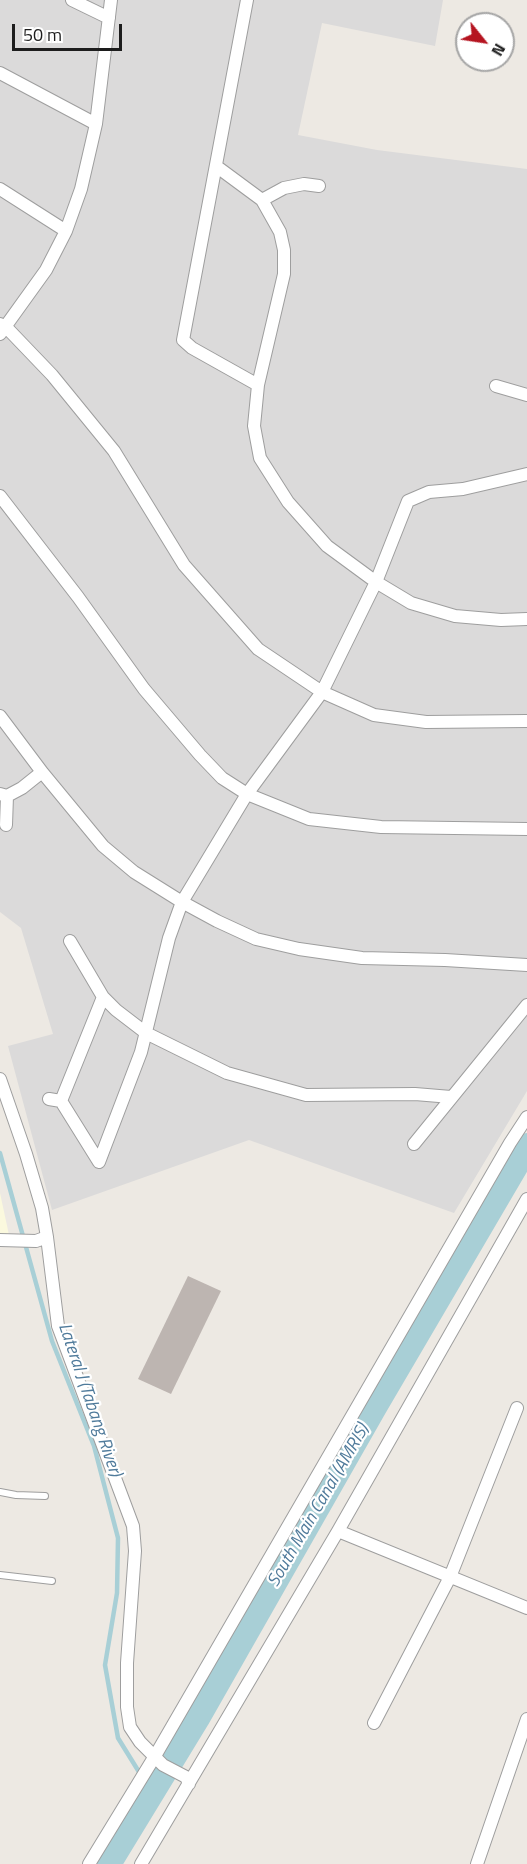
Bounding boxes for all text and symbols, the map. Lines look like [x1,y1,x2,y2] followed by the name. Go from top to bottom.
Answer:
[15,12,124,50] scale bar
[455,12,515,72] north arrow
[23,21,62,48] text: 50 m
[486,39,512,61] text: N
[53,1320,125,1480] water label: Lateral J (Tabang River)
[264,1421,374,1591] water label: South Main Canal (AMRIS)

